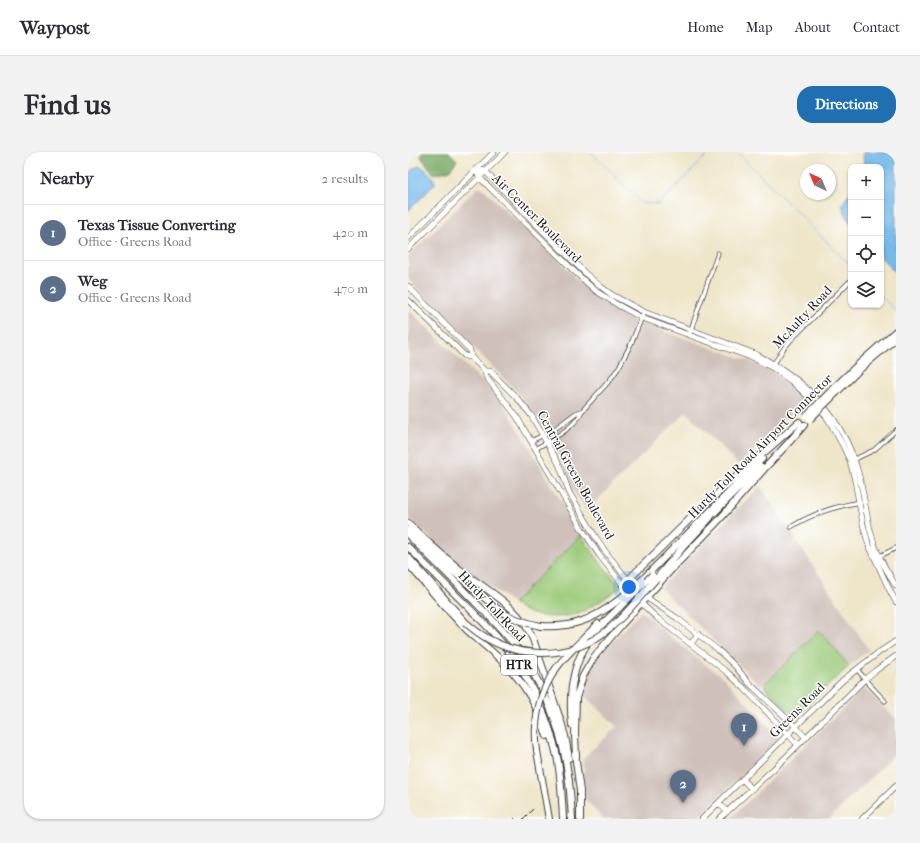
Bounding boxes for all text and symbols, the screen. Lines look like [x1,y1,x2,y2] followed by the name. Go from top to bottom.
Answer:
[20,17,90,39] text: Waypost
[687,19,724,36] text: Home
[746,19,773,36] text: Map
[795,19,831,36] text: About
[853,19,900,36] text: Contact
[797,86,896,123] button: Directions
[24,88,111,121] text: Find us
[800,164,836,200] north arrow
[848,164,884,308] map controls
[848,164,884,200] button: +
[40,168,94,188] text: Nearby
[489,170,585,266] street label: Air Center Boulevard
[322,171,368,186] text: 2 results
[848,200,884,236] button: −
[78,216,236,234] text: Texas Tissue Converting
[51,225,55,240] text: 1
[333,225,368,240] text: 420 m
[78,234,192,249] text: Office · Greens Road
[848,236,884,272] button: locate
[78,272,107,290] text: Weg
[848,272,884,308] button: layers
[50,281,56,296] text: 2
[334,281,368,296] text: 470 m
[769,282,835,351] street label: McAulty Road
[78,290,192,305] text: Office · Greens Road
[685,370,836,521] street label: Hardy Toll Road Airport Connector
[534,408,618,543] street label: Central Greens Boulevard
[455,568,529,645] street label: Hardy Toll Road
[619,577,639,597] your location
[501,655,537,675] road number: HTR
[766,679,828,741] street label: Greens Road
[731,713,757,746] pin: 1
[670,770,696,803] pin: 2

